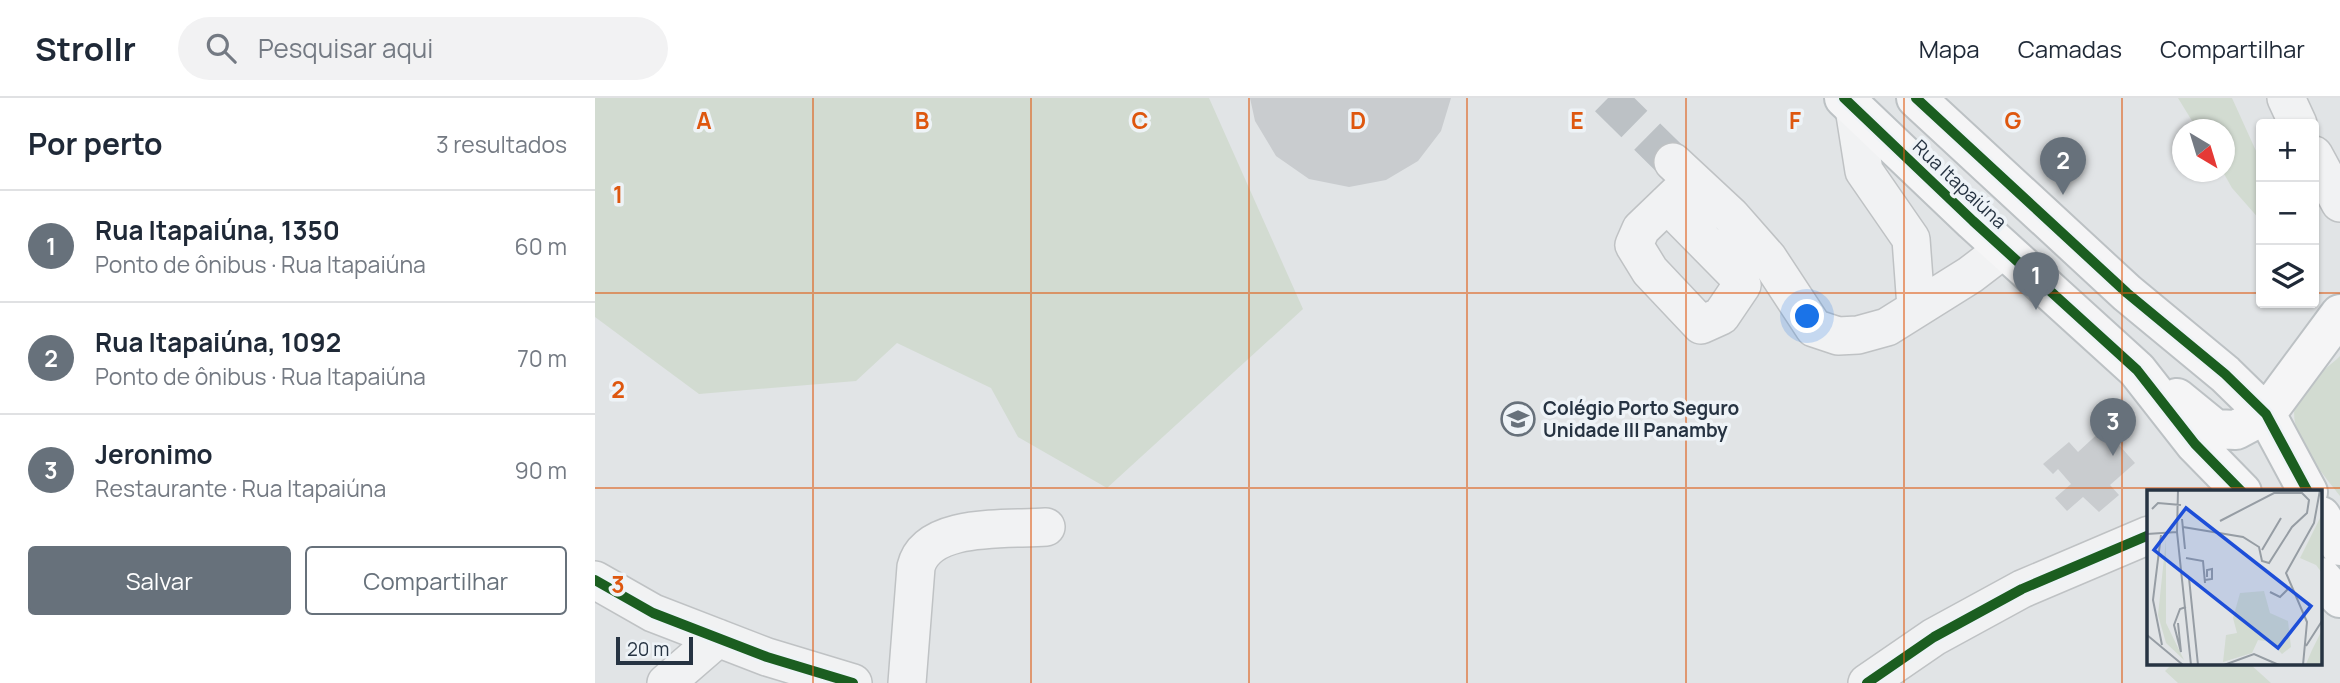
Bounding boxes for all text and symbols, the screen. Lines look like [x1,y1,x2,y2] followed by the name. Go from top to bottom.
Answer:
[178,17,668,80] search box
[35,26,136,71] text: Strollr
[202,29,240,67] icon: search
[258,30,433,66] text: Pesquisar aqui
[1919,32,1980,65] text: Mapa
[2018,32,2122,65] text: Camadas
[2160,32,2305,65] text: Compartilhar
[696,104,712,136] text: A
[915,104,929,136] text: B
[1132,104,1149,136] text: C
[1350,104,1366,136] text: D
[1570,104,1584,136] text: E
[1789,104,1801,136] text: F
[2005,104,2022,136] text: G
[2172,119,2235,182] north arrow
[2256,119,2319,308] map controls
[2256,119,2319,182] button: +
[28,123,163,164] text: Por perto
[436,128,567,160] text: 3 resultados
[1907,134,2013,234] street label: Rua Itapaiúna
[2040,137,2086,195] pin: 2
[613,178,623,210] text: 1
[2256,182,2319,245] button: −
[95,212,340,248] text: Rua Itapaiúna, 1350
[46,230,56,262] text: 1
[515,230,567,262] text: 60 m
[2256,245,2319,308] button: layers
[95,248,426,280] text: Ponto de ônibus · Rua Itapaiúna
[2013,252,2059,310] pin: 1
[1790,299,1824,333] your location
[95,324,341,360] text: Rua Itapaiúna, 1092
[44,342,58,374] text: 2
[517,342,567,374] text: 70 m
[95,360,426,392] text: Ponto de ônibus · Rua Itapaiúna
[611,373,625,405] text: 2
[1543,395,1739,443] place label: Colégio Porto Seguro Unidade III Panamby
[2090,398,2136,456] pin: 3
[1499,400,1537,438] school or university icon: Colégio Porto Seguro Unidade III Panamby
[95,436,213,472] text: Jeronimo
[44,454,58,486] text: 3
[515,454,567,486] text: 90 m
[95,472,386,504] text: Restaurante · Rua Itapaiúna
[2147,490,2323,666] inset map
[28,546,291,615] button: Salvar
[305,546,567,615] button: Compartilhar
[611,568,625,600] text: 3
[616,634,693,666] scale bar
[627,636,669,662] text: 20 m

